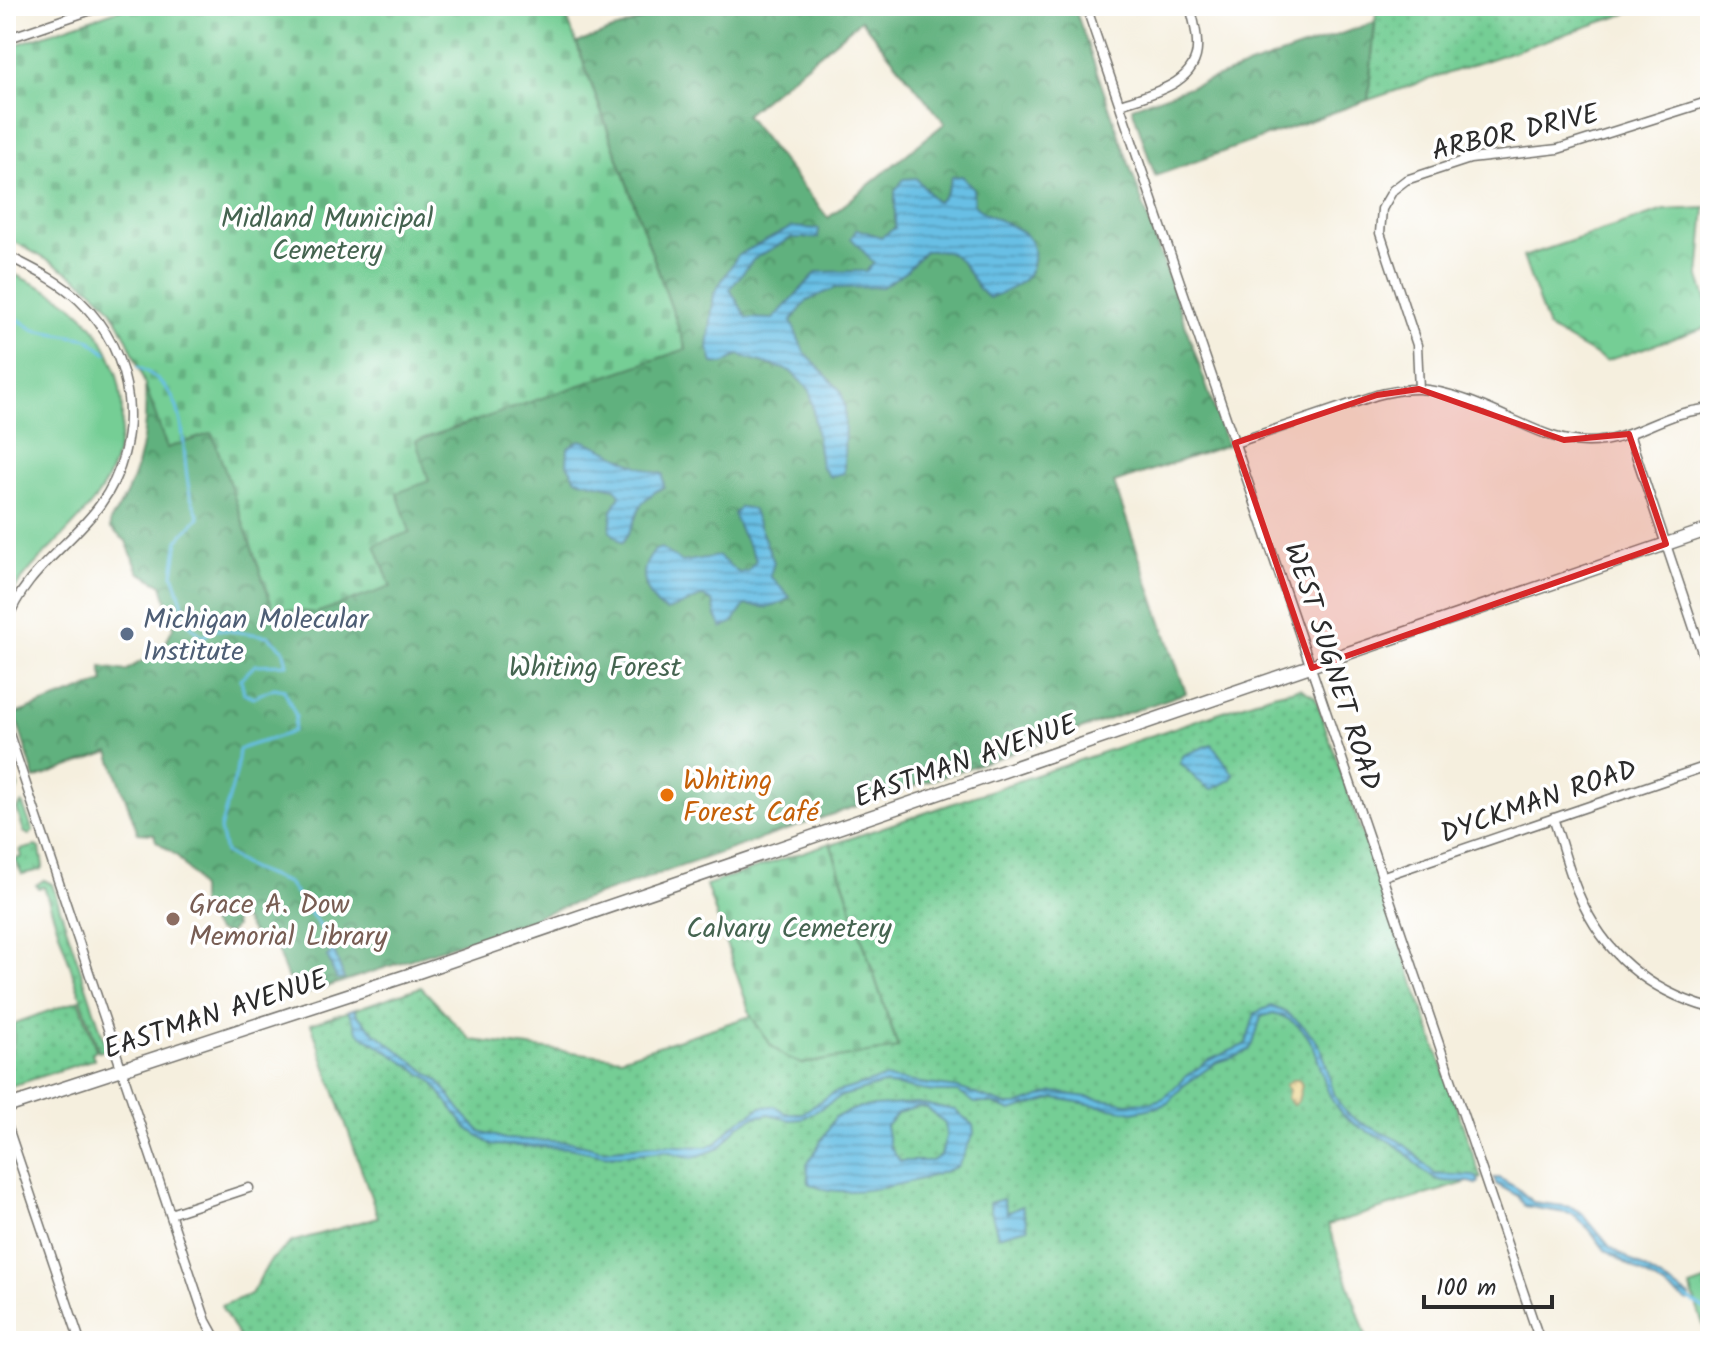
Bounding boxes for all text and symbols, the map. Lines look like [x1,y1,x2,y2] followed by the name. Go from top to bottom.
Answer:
[1428,92,1604,175] street label: ARBOR DRIVE
[221,197,433,274] park label: Midland Municipal Cemetery
[1270,537,1393,797] street label: WEST SUGNET ROAD
[143,598,370,675] place label: Michigan Molecular Institute
[118,625,136,643] marker: Michigan Molecular Institute
[509,646,682,691] park label: Whiting Forest
[848,703,1084,822] street label: EASTMAN AVENUE
[1434,748,1643,857] street label: DYCKMAN ROAD
[683,759,821,836] place label: Whiting Forest Café
[658,786,676,804] marker: Whiting Forest Café
[189,883,388,960] place label: Grace A. Dow Memorial Library
[686,907,893,952] park label: Calvary Cemetery
[164,910,182,928] marker: Grace A. Dow Memorial Library
[98,958,334,1073] street label: EASTMAN AVENUE
[1424,1259,1552,1309] scale bar
[1436,1269,1496,1308] text: 100 m

